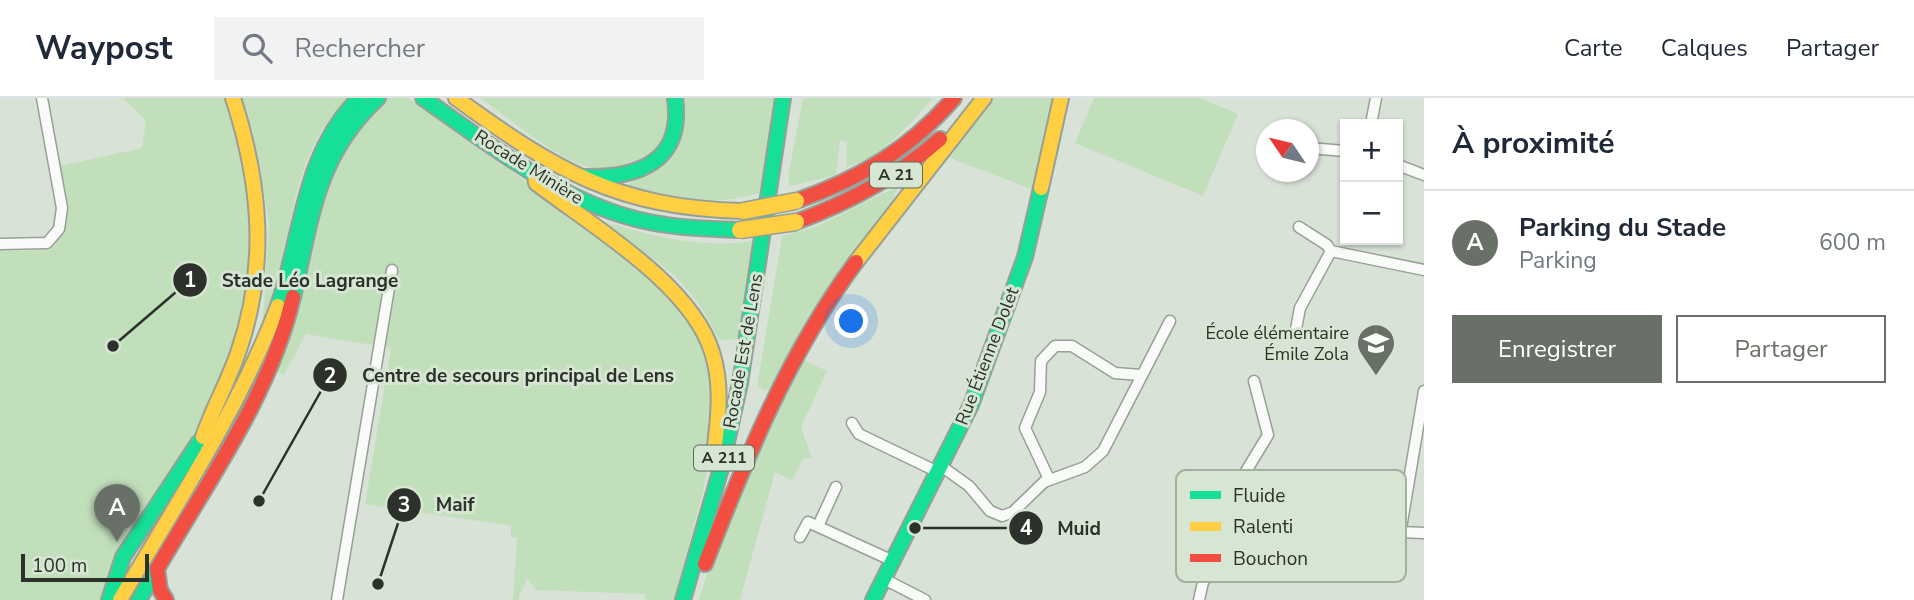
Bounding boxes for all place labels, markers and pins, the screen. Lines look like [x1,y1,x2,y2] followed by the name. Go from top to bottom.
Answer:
[173,260,413,300] callout: Stade Léo Lagrange
[1205,321,1349,366] place label: École élémentaire Émile Zola
[1355,322,1397,377] school or university icon: École élémentaire Émile Zola
[313,355,688,395] callout: Centre de secours principal de Lens
[94,484,140,542] pin: A
[387,485,488,525] callout: Maif
[1008,508,1115,548] callout: Muid

